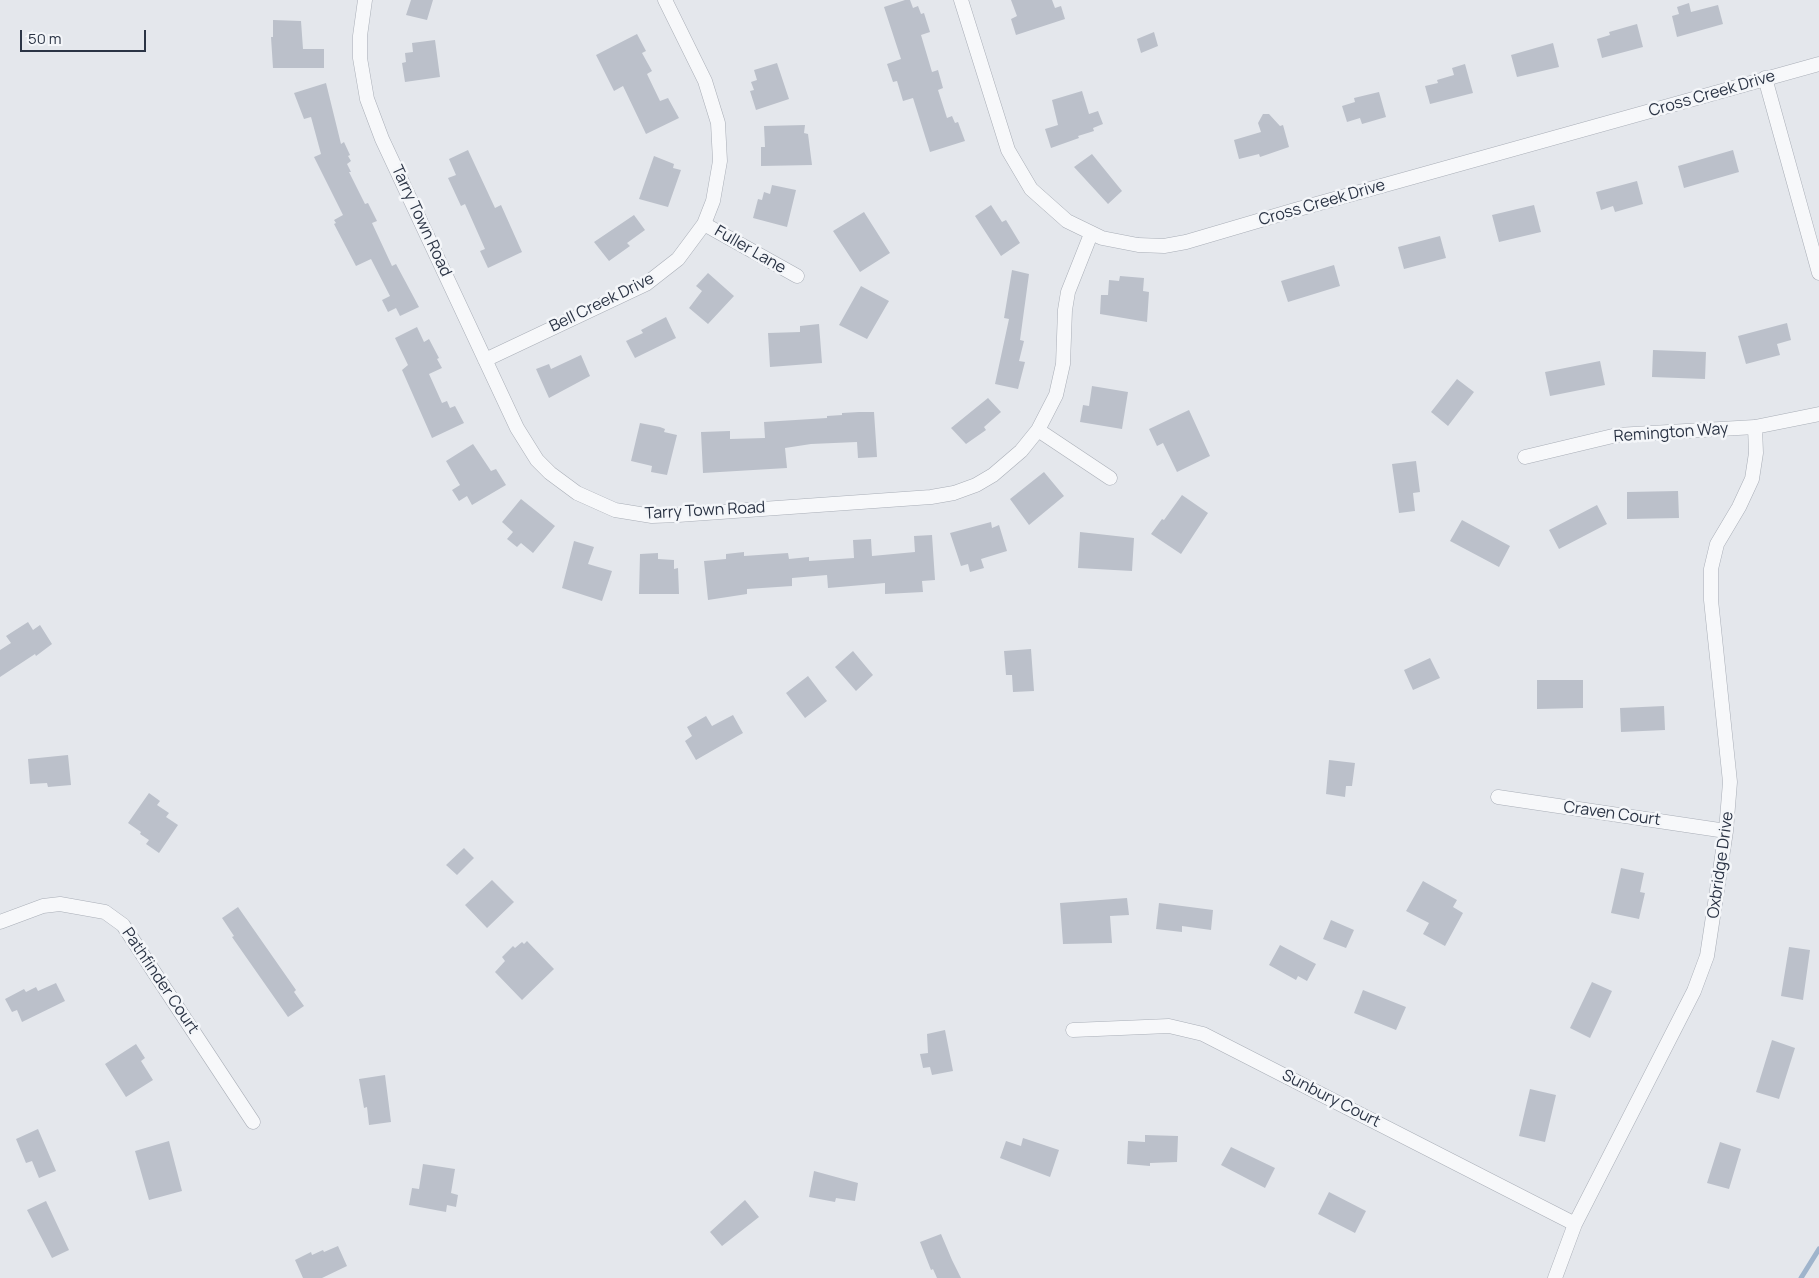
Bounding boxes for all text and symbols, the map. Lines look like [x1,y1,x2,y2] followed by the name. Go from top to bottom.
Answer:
[22,20,149,52] scale bar
[28,28,62,49] text: 50 m
[1647,67,1777,121] street label: Cross Creek Drive
[387,162,455,280] street label: Tarry Town Road
[1257,176,1387,230] street label: Cross Creek Drive
[711,222,789,278] street label: Fuller Lane
[546,269,658,337] street label: Bell Creek Drive
[1613,419,1729,447] street label: Remington Way
[644,498,766,524] street label: Tarry Town Road
[1562,798,1662,830] street label: Craven Court
[1704,810,1738,920] street label: Oxbridge Drive
[117,924,203,1038] street label: Pathfinder Court
[1279,1066,1383,1132] street label: Sunbury Court

